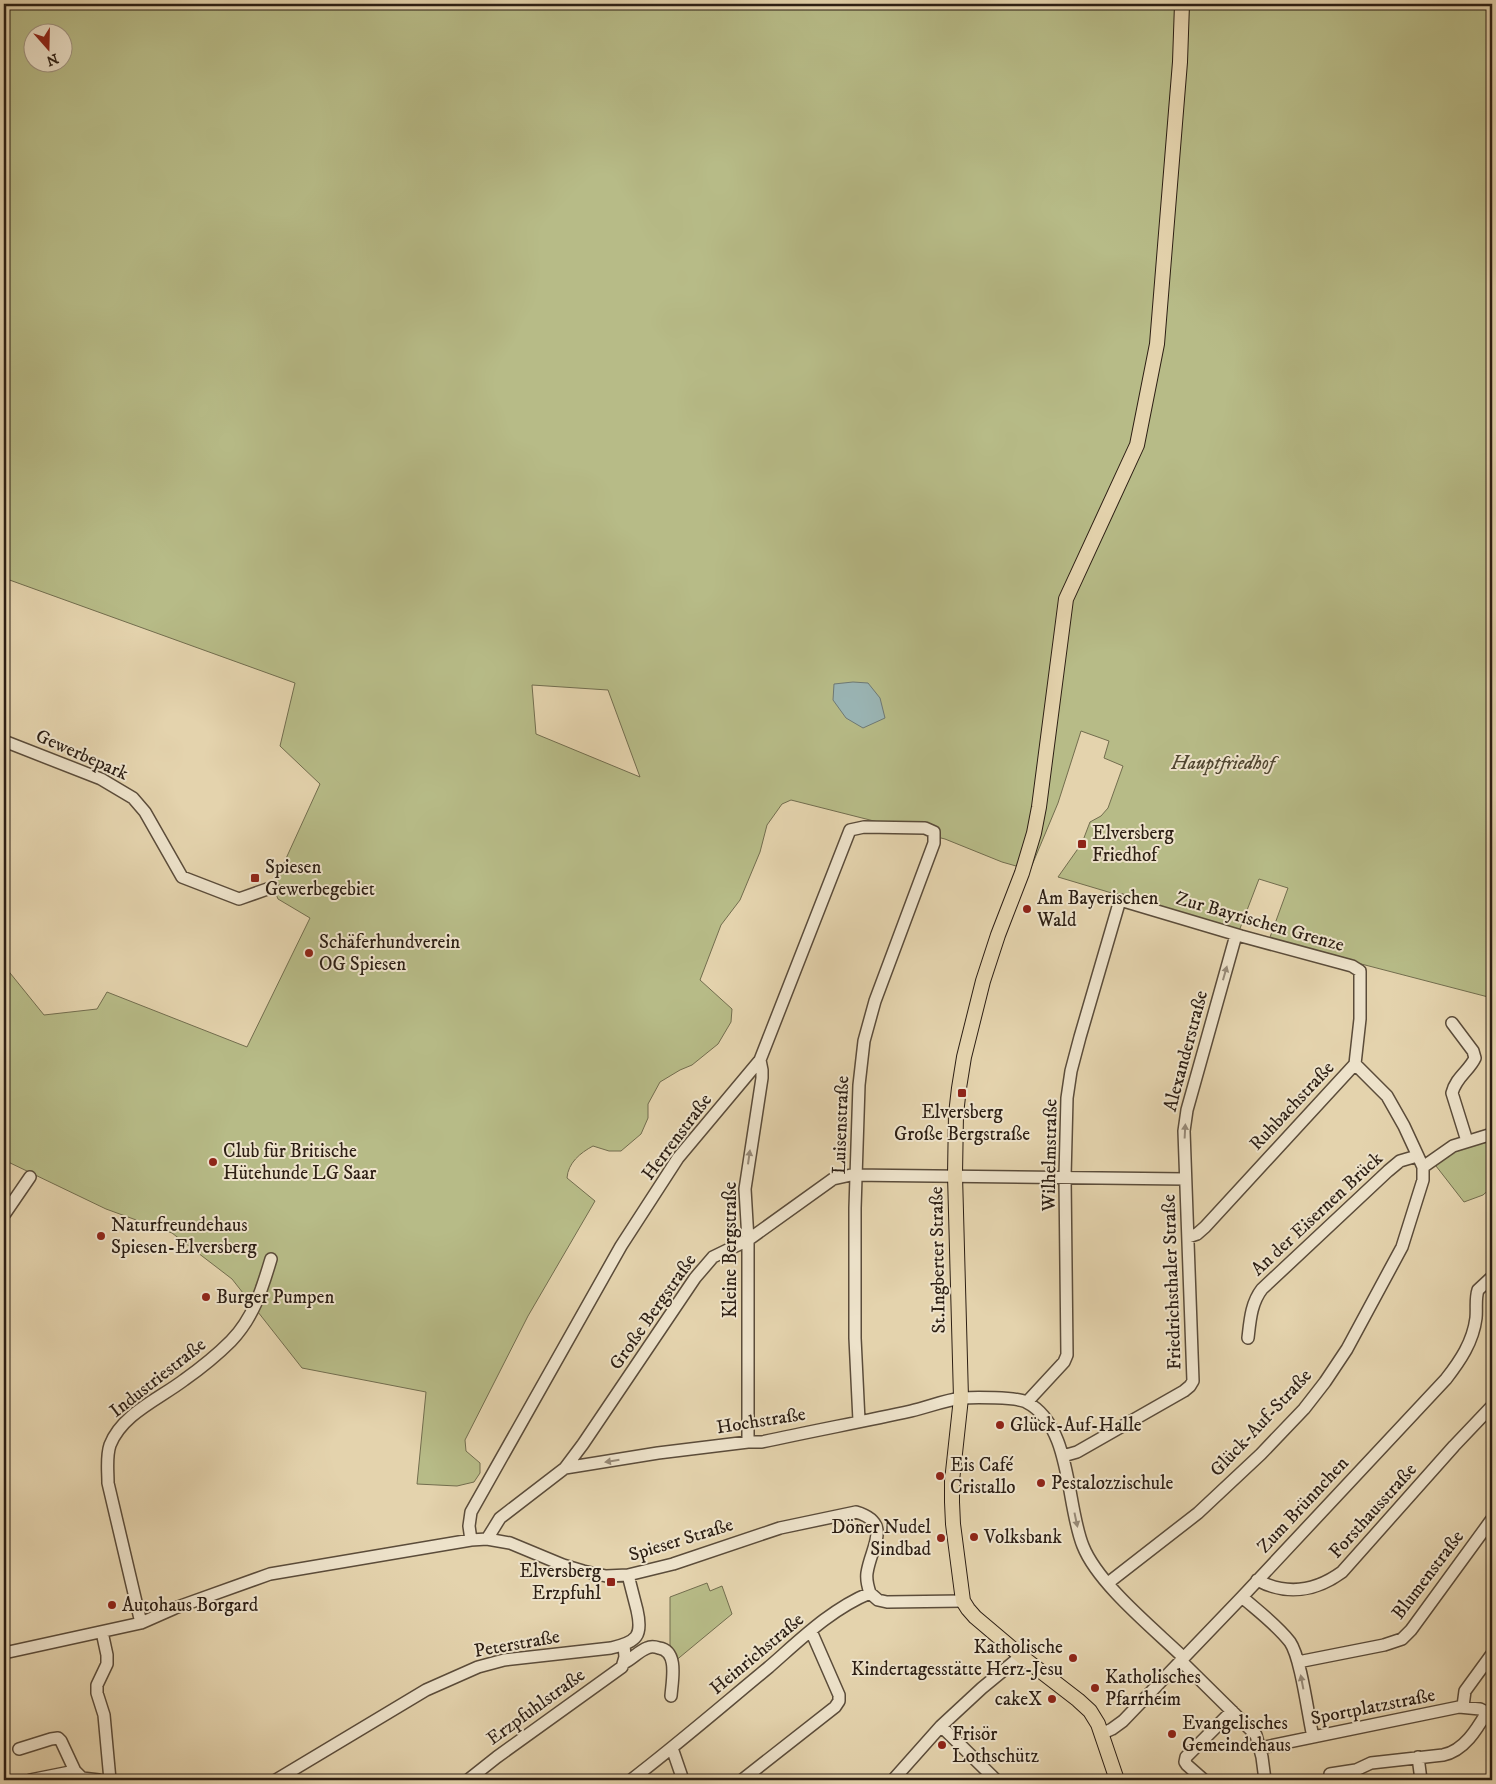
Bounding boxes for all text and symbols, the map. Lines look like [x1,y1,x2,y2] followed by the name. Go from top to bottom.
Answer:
[22,22,72,72] north arrow
[43,49,61,70] text: N
[32,724,132,786] street label: Gewerbepark
[1170,752,1280,776] park label: Hauptfriedhof
[1092,822,1174,867] place label: Elversberg Friedhof
[1076,838,1088,850] marker: Elversberg Friedhof
[265,856,375,901] place label: Spiesen Gewerbegebiet
[249,872,261,884] marker: Spiesen Gewerbegebiet
[1036,887,1159,932] place label: Am Bayerischen Wald
[1173,887,1347,957] street label: Zur Bayrischen Grenze
[1021,903,1033,915] marker: Am Bayerischen Wald
[319,931,460,976] place label: Schäferhundverein OG Spiesen
[303,947,315,959] marker: Schäferhundverein OG Spiesen
[1221,966,1229,981] one-way arrow
[1159,988,1213,1114] street label: Alexanderstraße
[1245,1056,1339,1155] street label: Ruhbachstraße
[828,1075,854,1175] street label: Luisenstraße
[956,1087,968,1099] marker: Elversberg Große Bergstraße
[637,1089,717,1185] street label: Herrenstraße
[1038,1098,1062,1213] street label: Wilhelmstraße
[894,1101,1030,1146] place label: Elversberg Große Bergstraße
[1181,1122,1189,1138] one-way arrow
[223,1140,376,1185] place label: Club für Britische Hütehunde LG Saar
[1246,1147,1388,1281] street label: An der Eisernen Brück
[746,1148,754,1164] one-way arrow
[207,1156,219,1168] marker: Club für Britische Hütehunde LG Saar
[719,1182,742,1318] street label: Kleine Bergstraße
[925,1186,951,1334] street label: St.Ingberter Straße
[1157,1194,1187,1370] street label: Friedrichsthaler Straße
[111,1214,258,1259] place label: Naturfreundehaus Spiesen-Elversberg
[95,1230,107,1242] marker: Naturfreundehaus Spiesen-Elversberg
[605,1250,702,1374] street label: Große Bergstraße
[216,1286,334,1309] place label: Burger Pumpen
[200,1291,212,1303] marker: Burger Pumpen
[105,1333,211,1423] street label: Industriestraße
[1205,1364,1317,1482] street label: Glück-Auf-Straße
[715,1403,807,1439] street label: Hochstraße
[1010,1414,1142,1437] place label: Glück-Auf-Halle
[994,1419,1006,1431] marker: Glück-Auf-Halle
[1252,1452,1354,1558] street label: Zum Brünnchen
[950,1454,1016,1499] place label: Eis Café Cristallo
[603,1457,619,1465] one-way arrow
[1324,1459,1422,1563] street label: Forsthausstraße
[934,1470,946,1482] marker: Eis Café Cristallo
[1051,1472,1174,1495] place label: Pestalozzischule
[1035,1477,1047,1489] marker: Pestalozzischule
[626,1513,736,1567] street label: Spieser Straße
[1072,1513,1080,1528] one-way arrow
[831,1516,932,1561] place label: Döner Nudel Sindbad
[983,1526,1063,1549] place label: Volksbank
[1387,1526,1469,1624] street label: Blumenstraße
[968,1531,980,1543] marker: Volksbank
[935,1532,947,1544] marker: Döner Nudel Sindbad
[519,1560,602,1605] place label: Elversberg Erzpfuhl
[605,1576,617,1588] marker: Elversberg Erzpfuhl
[122,1594,259,1617] place label: Autohaus Borgard
[106,1599,118,1611] marker: Autohaus Borgard
[705,1608,809,1700] street label: Heinrichstraße
[472,1625,562,1663] street label: Peterstraße
[851,1636,1063,1681] place label: Katholische Kindertagesstätte Herz-Jesu
[1067,1652,1079,1664] marker: Katholische Kindertagesstätte Herz-Jesu
[482,1664,590,1750] street label: Erzpfuhlstraße
[1105,1666,1201,1711] place label: Katholisches Pfarrheim
[1298,1675,1306,1690] one-way arrow
[1089,1682,1101,1694] marker: Katholisches Pfarrheim
[1309,1684,1437,1730] street label: Sportplatzstraße
[995,1688,1042,1711] place label: cakeX
[1046,1693,1058,1705] marker: cakeX
[1182,1712,1291,1757] place label: Evangelisches Gemeindehaus
[952,1723,1039,1768] place label: Frisör Lothschütz
[1166,1728,1178,1740] marker: Evangelisches Gemeindehaus
[936,1739,948,1751] marker: Frisör Lothschütz

